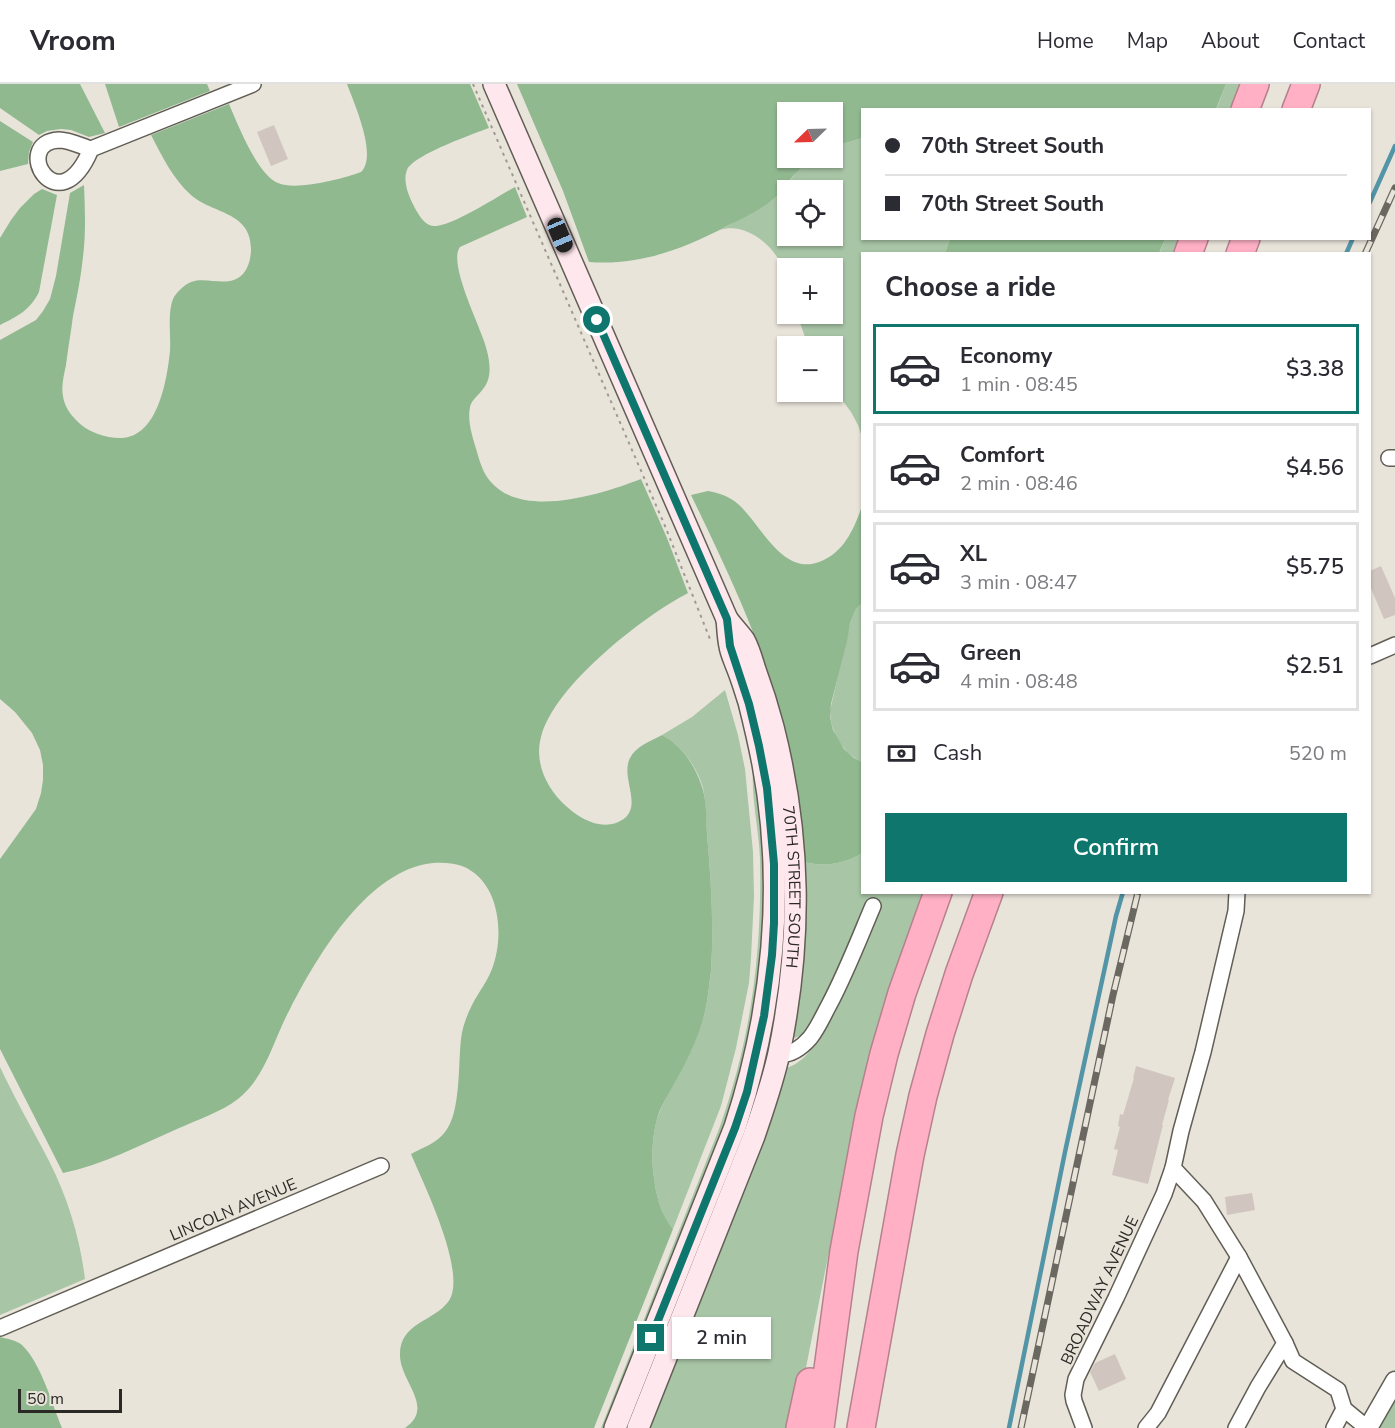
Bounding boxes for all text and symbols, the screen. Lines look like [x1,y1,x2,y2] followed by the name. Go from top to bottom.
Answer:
[30,22,116,60] text: Vroom
[1037,27,1094,55] text: Home
[1127,27,1168,55] text: Map
[1201,27,1259,55] text: About
[1292,27,1365,55] text: Contact
[777,102,843,168] north arrow
[777,102,843,402] map controls
[921,131,1104,161] text: 70th Street South
[777,180,843,246] button: locate
[921,189,1104,219] text: 70th Street South
[545,215,575,255] car
[777,258,843,324] button: +
[885,269,1056,306] text: Choose a ride
[583,306,610,333] route start
[777,336,843,402] button: −
[960,341,1052,371] text: Economy
[888,342,942,396] icon: car
[1286,354,1344,384] text: $3.38
[960,371,1078,398] text: 1 min · 08:45
[960,440,1044,470] text: Comfort
[888,441,942,495] icon: car
[1286,453,1344,483] text: $4.56
[960,470,1078,497] text: 2 min · 08:46
[960,539,987,569] text: XL
[888,540,942,594] icon: car
[1286,552,1344,582] text: $5.75
[960,569,1078,596] text: 3 min · 08:47
[960,638,1021,668] text: Green
[888,639,942,693] icon: car
[1286,651,1344,681] text: $2.51
[960,668,1078,695] text: 4 min · 08:48
[885,737,918,770] icon: cash
[933,738,982,768] text: Cash
[1289,740,1347,767] text: 520 m
[777,804,805,969] street label: 70TH STREET SOUTH
[885,813,1347,882] button: Confirm
[167,1173,300,1247] street label: LINCOLN AVENUE
[1056,1212,1144,1368] street label: BROADWAY AVENUE
[672,1317,771,1359] callout: 2 min
[637,1324,664,1351] route end
[696,1324,747,1351] text: 2 min
[18,1386,122,1414] scale bar
[27,1388,64,1410] text: 50 m

